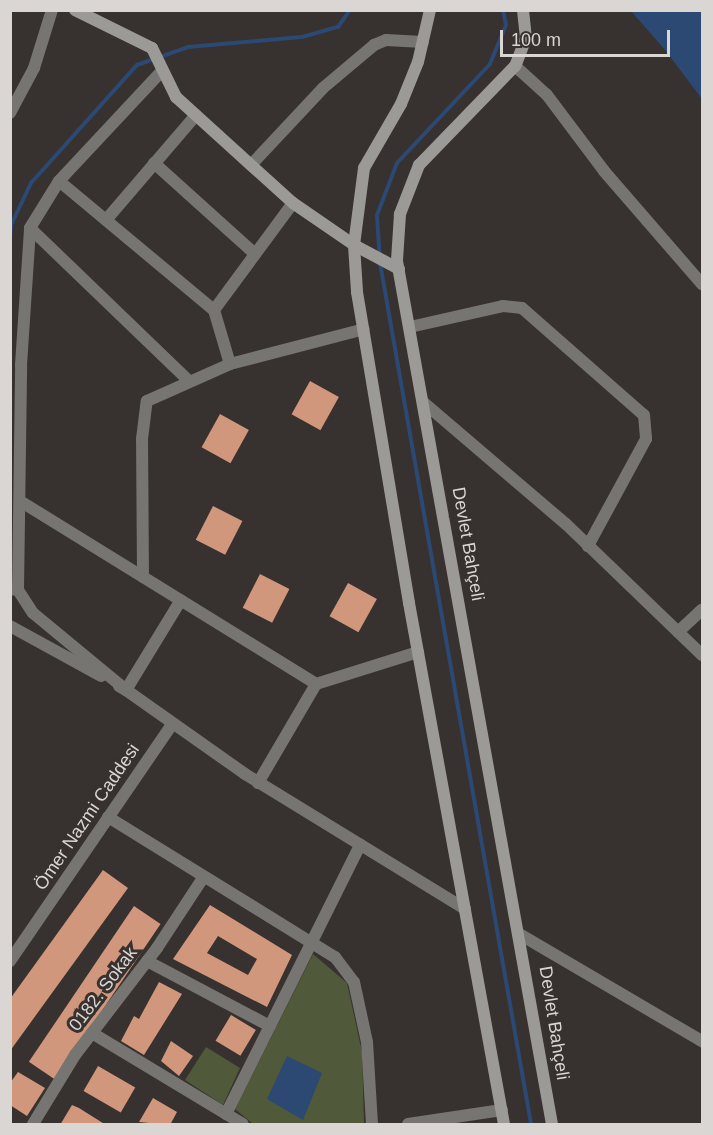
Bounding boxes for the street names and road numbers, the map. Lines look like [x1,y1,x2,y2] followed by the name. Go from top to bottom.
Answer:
[447,485,489,603] street label: Devlet Bahçeli
[30,740,144,894] street label: Ömer Nazmi Caddesi
[64,943,142,1035] street label: 0182. Sokak
[534,964,574,1082] street label: Devlet Bahçeli

